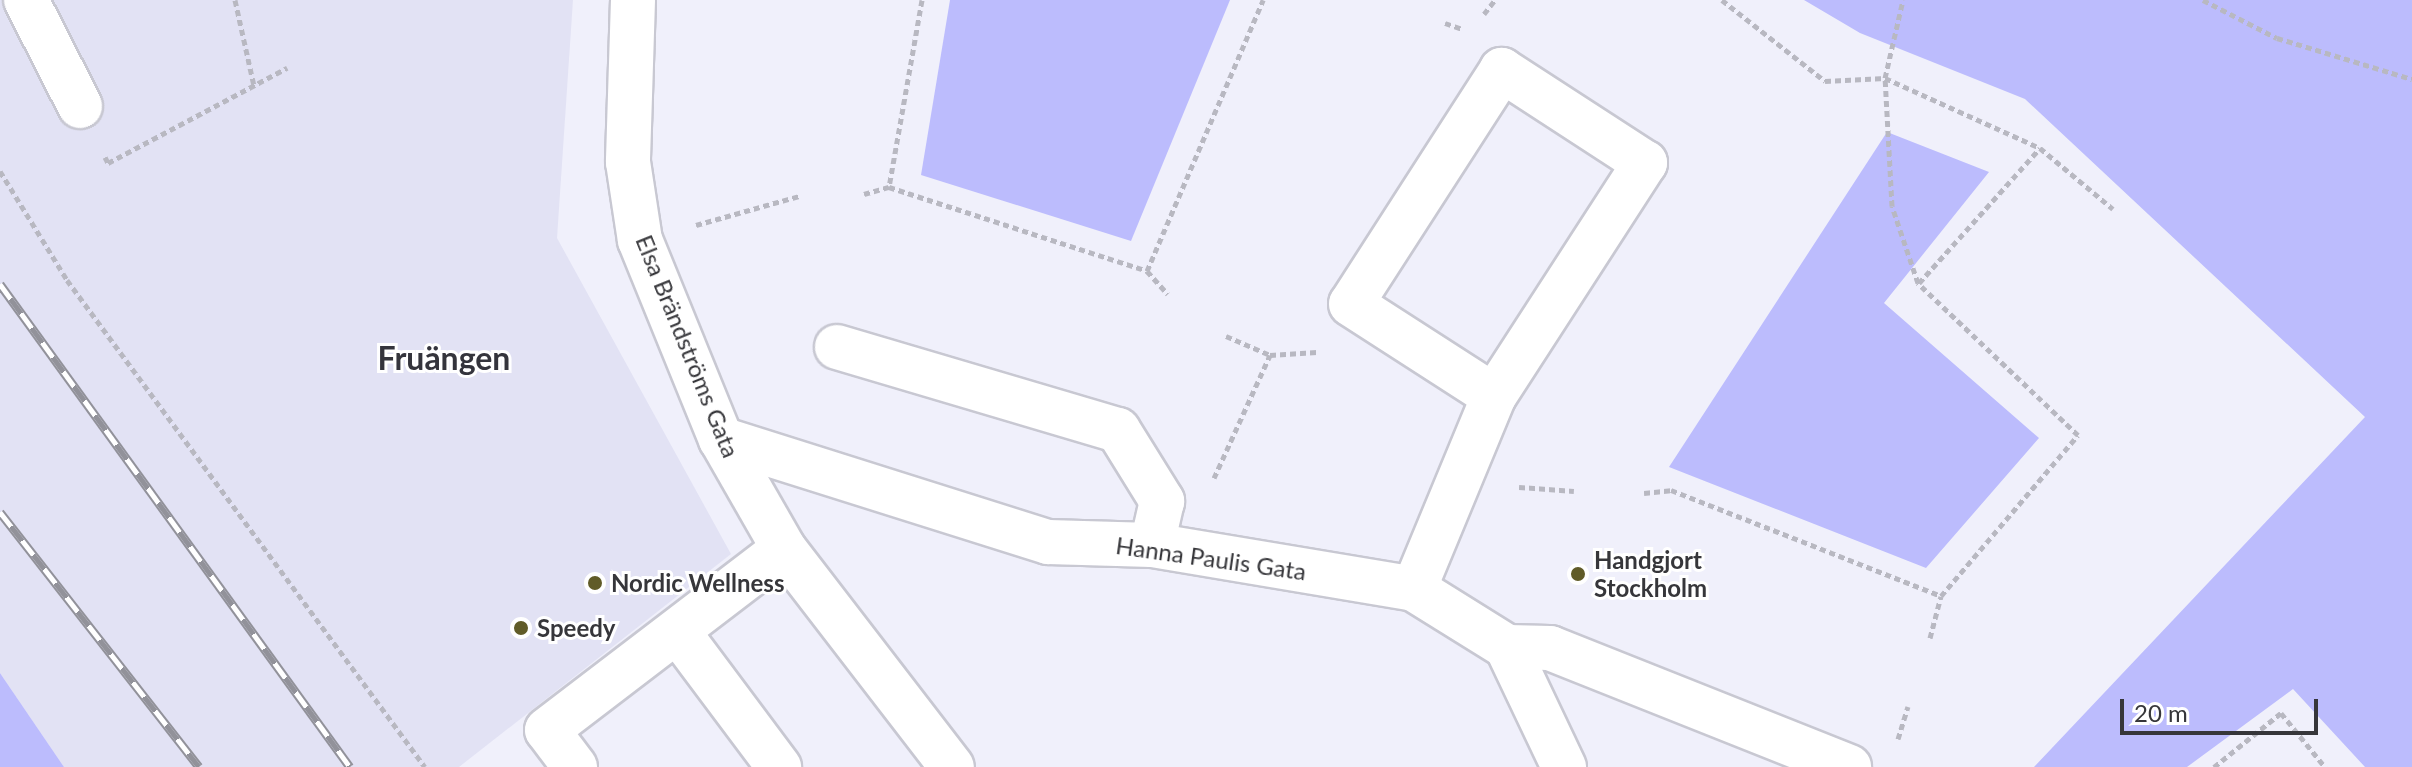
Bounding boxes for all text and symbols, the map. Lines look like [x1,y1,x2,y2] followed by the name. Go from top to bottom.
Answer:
[630,231,746,461] street label: Elsa Brändströms Gata
[378,339,510,377] district label: Fruängen
[1114,530,1308,586] street label: Hanna Paulis Gata
[1594,546,1707,602] place label: Handgjort Stockholm
[1569,565,1587,583] marker: Handgjort Stockholm
[611,569,785,597] place label: Nordic Wellness
[586,574,604,592] marker: Nordic Wellness
[537,614,615,642] place label: Speedy
[512,619,530,637] marker: Speedy
[2124,683,2322,733] scale bar
[2134,698,2188,727] text: 20 m

